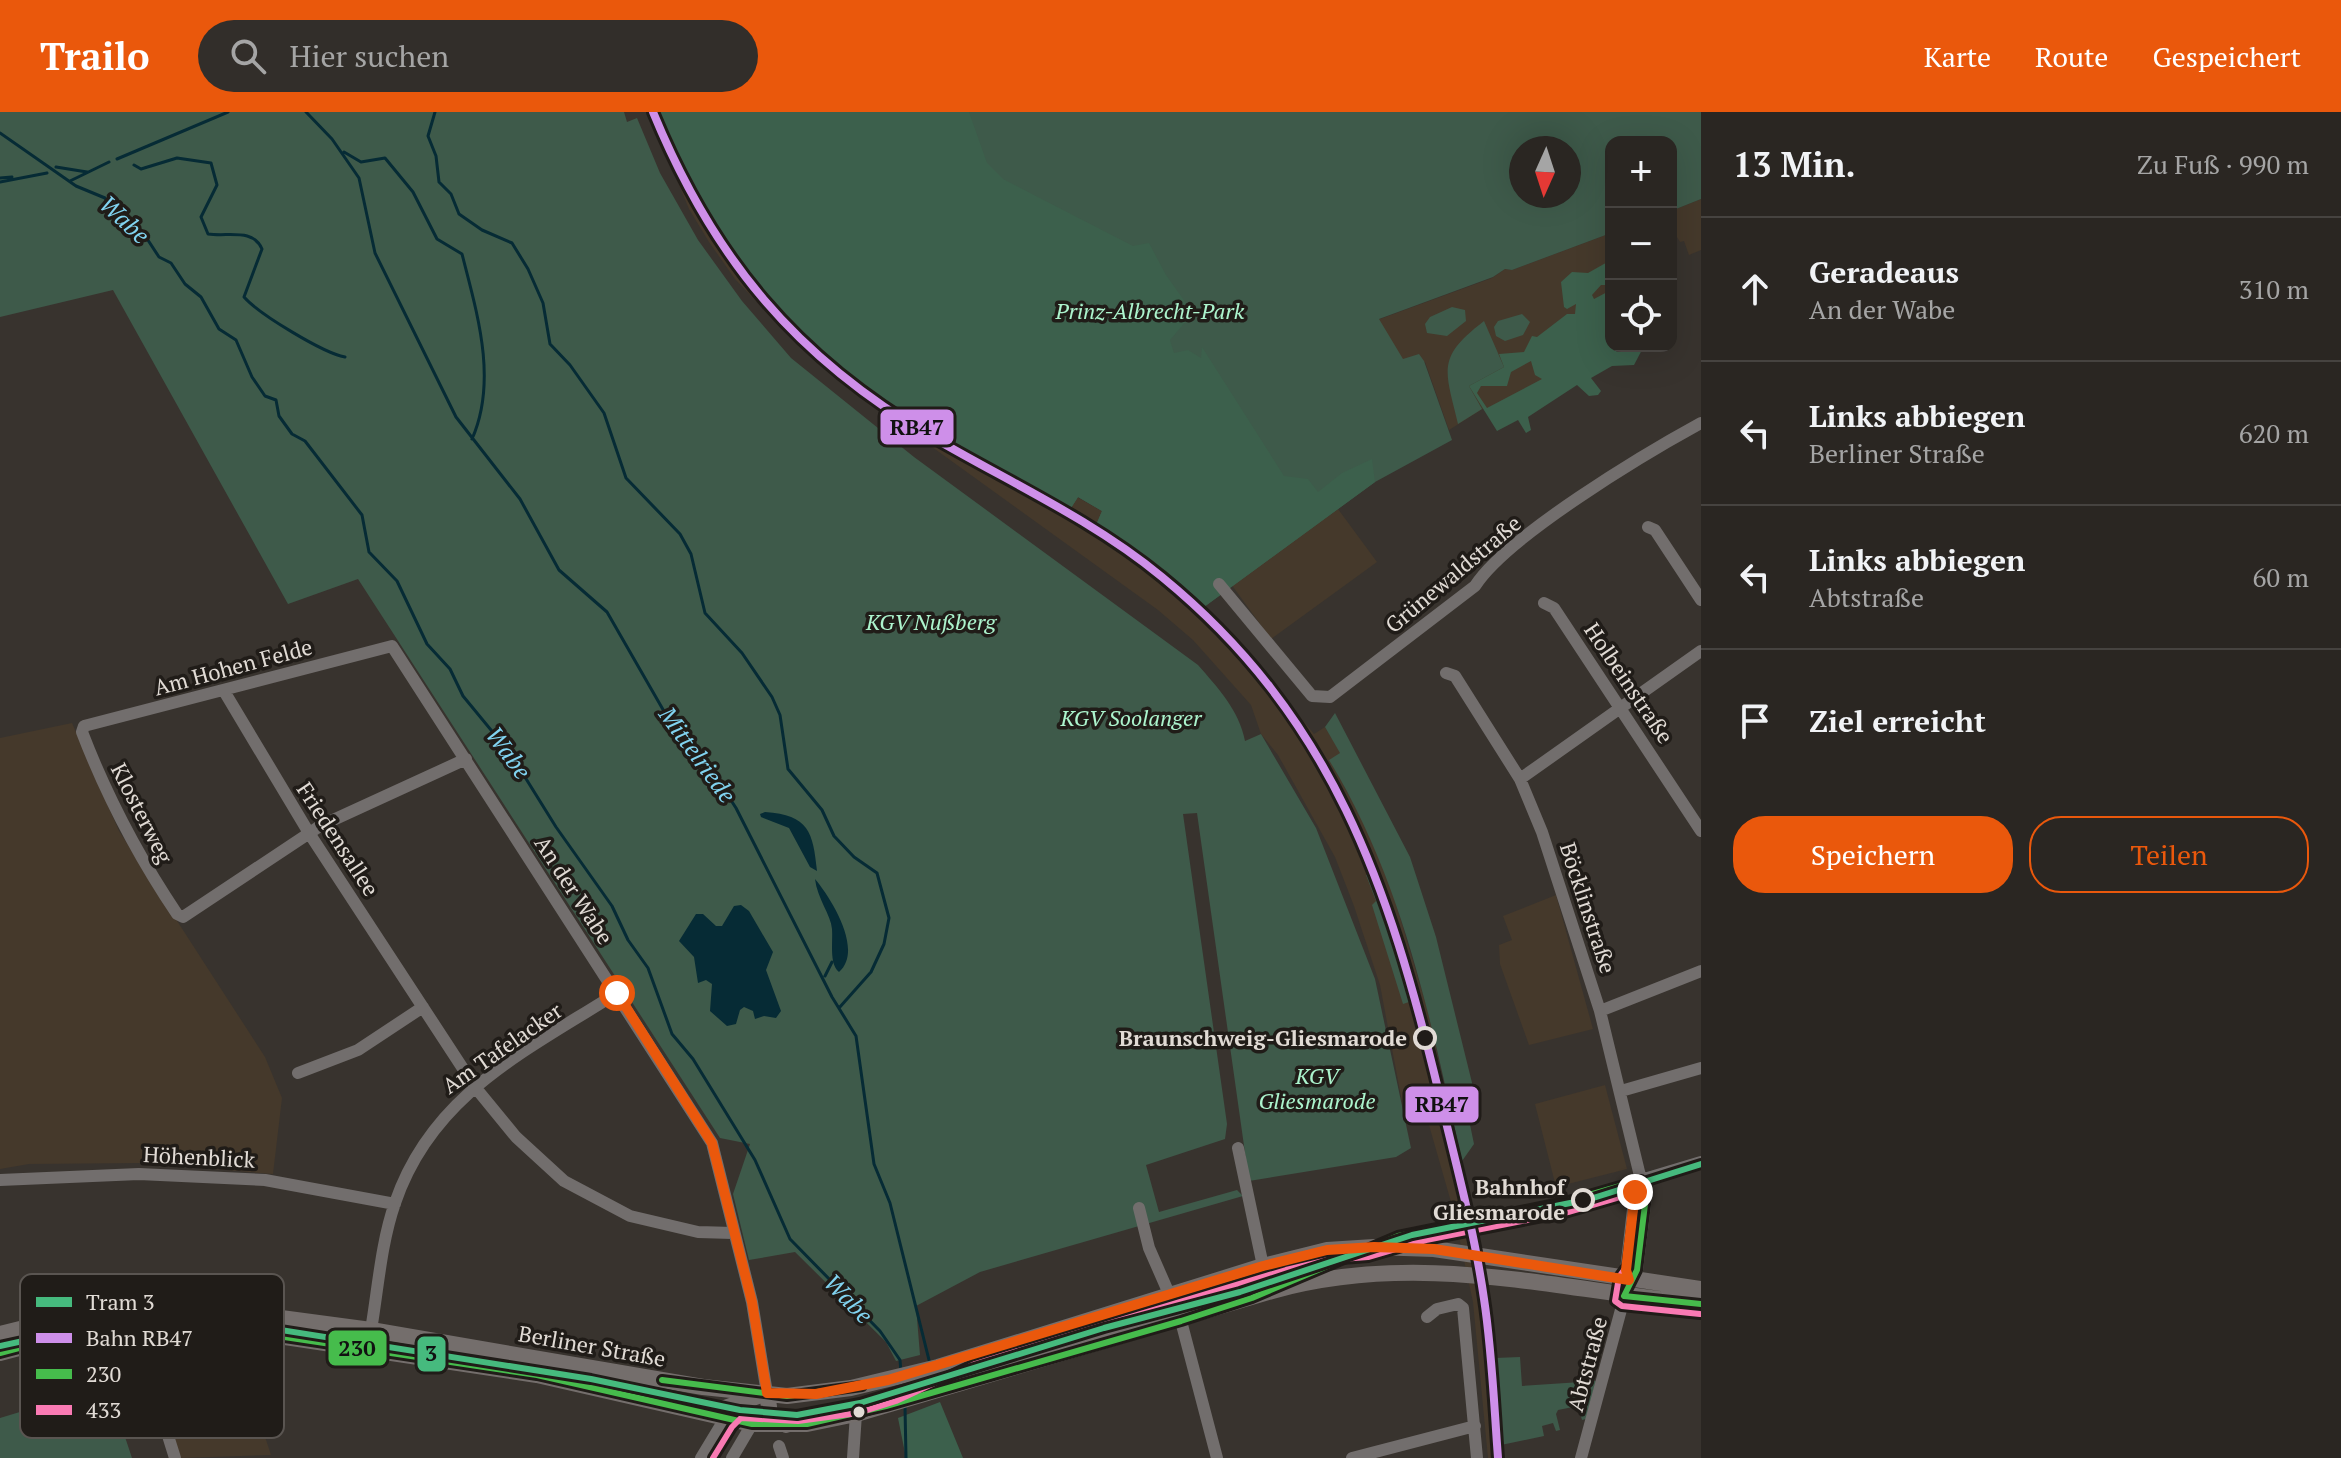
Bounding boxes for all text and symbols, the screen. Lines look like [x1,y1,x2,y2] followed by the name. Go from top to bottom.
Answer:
[198,20,758,92] search box
[40,31,150,81] text: Trailo
[226,34,270,78] icon: search
[290,36,449,76] text: Hier suchen
[1924,38,1991,75] text: Karte
[2035,38,2108,75] text: Route
[2152,38,2301,75] text: Gespeichert
[1509,136,1581,208] north arrow
[1605,136,1677,352] map controls
[1605,136,1677,208] button: +
[1733,142,1855,187] text: 13 Min.
[2137,147,2309,181] text: Zu Fuß · 990 m
[93,188,157,251] water label: Wabe
[1605,208,1677,280] button: −
[1809,252,1959,292] text: Geradeaus
[1733,267,1777,311] icon: ahead
[2239,272,2309,306] text: 310 m
[1605,280,1677,352] button: locate
[1809,292,1955,326] text: An der Wabe
[1055,296,1245,325] park label: Prinz-Albrecht-Park
[1809,396,2025,436] text: Links abbiegen
[879,408,955,446] line badge: RB47
[1733,411,1777,455] icon: left
[890,412,944,441] text: RB47
[2239,416,2309,450] text: 620 m
[1809,436,1985,470] text: Berliner Straße
[1379,508,1527,639] street label: Grünewaldstraße
[1809,540,2025,580] text: Links abbiegen
[1733,555,1777,599] icon: left
[2253,560,2309,594] text: 60 m
[1809,580,1924,614] text: Abtstraße
[865,607,997,636] park label: KGV Nußberg
[1578,617,1681,749] street label: Holbeinstraße
[150,631,315,702] street label: Am Hohen Felde
[652,699,744,809] water label: Mittelriede
[1733,699,1777,743] icon: arrive
[1809,701,1986,741] text: Ziel erreicht
[1060,703,1203,732] park label: KGV Soolanger
[479,720,539,785] water label: Wabe
[105,758,180,868] street label: Klosterweg
[291,776,386,901] street label: Friedensallee
[1733,816,2013,893] button: Speichern
[2029,816,2309,893] button: Teilen
[529,830,620,950] street label: An der Wabe
[1554,839,1623,977] street label: Böcklinstraße
[599,975,635,1011] route start
[436,995,568,1100] street label: Am Tafelacker
[1119,1023,1407,1052] place label: Braunschweig-Gliesmarode
[1414,1027,1436,1049] marker: Braunschweig-Gliesmarode
[1258,1061,1376,1115] park label: KGV Gliesmarode
[1404,1085,1480,1124] line badge: RB47
[1415,1089,1469,1118] text: RB47
[142,1139,256,1174] street label: Höhenblick
[1433,1172,1567,1226] place label: Bahnhof Gliesmarode
[1617,1174,1653,1210] route end
[1572,1189,1594,1211] marker: Bahnhof Gliesmarode
[817,1266,880,1330] water label: Wabe
[20,1274,284,1438] legend
[86,1287,155,1316] text: Tram 3
[1560,1313,1613,1415] street label: Abtstraße
[516,1318,668,1373] street label: Berliner Straße
[86,1323,193,1352] text: Bahn RB47
[327,1329,388,1367] line badge: 230
[338,1333,376,1362] text: 230
[416,1335,447,1373] line badge: 3
[425,1338,437,1367] text: 3
[86,1359,121,1388] text: 230
[86,1395,121,1424] text: 433
[851,1404,867,1420] unlabelled marker

